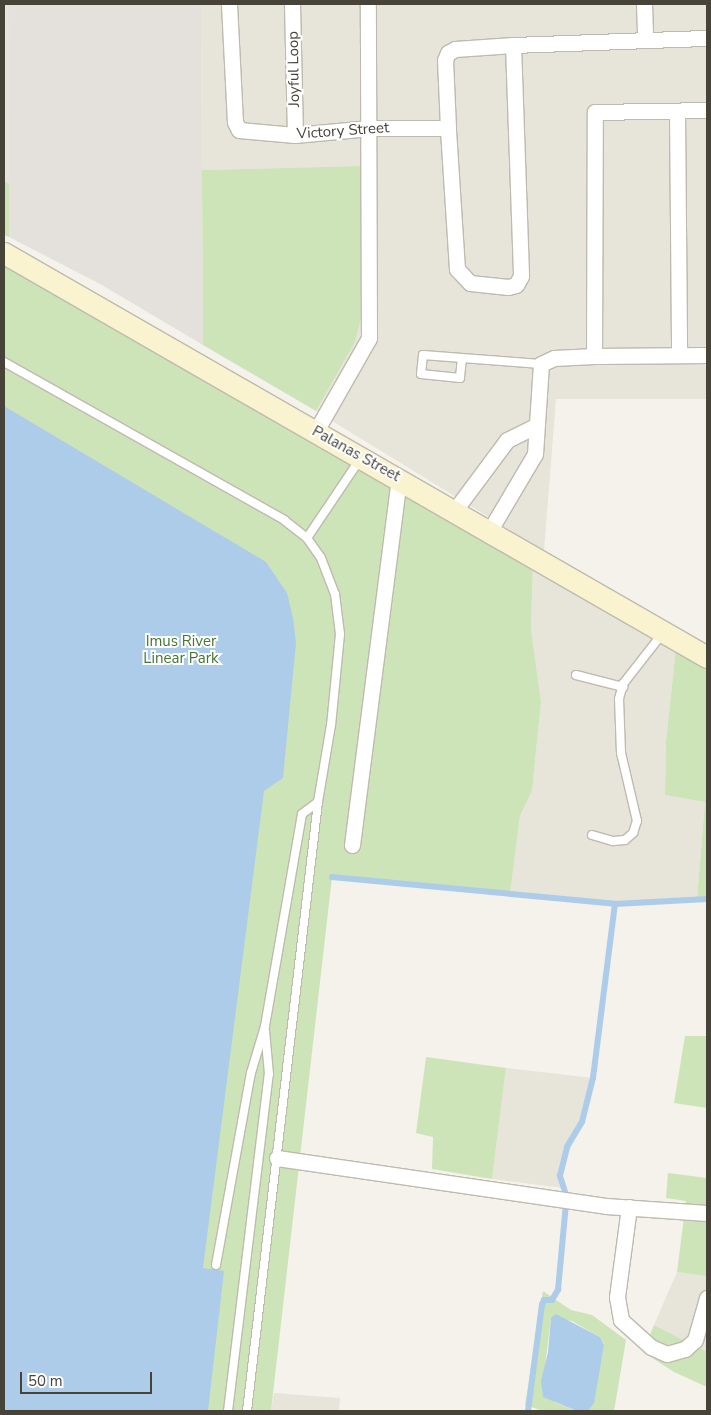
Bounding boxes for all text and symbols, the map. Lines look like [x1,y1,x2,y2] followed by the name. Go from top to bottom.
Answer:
[284,31,304,107] street label: Joyful Loop
[296,119,390,143] street label: Victory Street
[309,422,403,486] street label: Palanas Street
[143,632,219,667] park label: Imus River Linear Park
[22,1362,155,1394] scale bar
[28,1371,63,1391] text: 50 m

